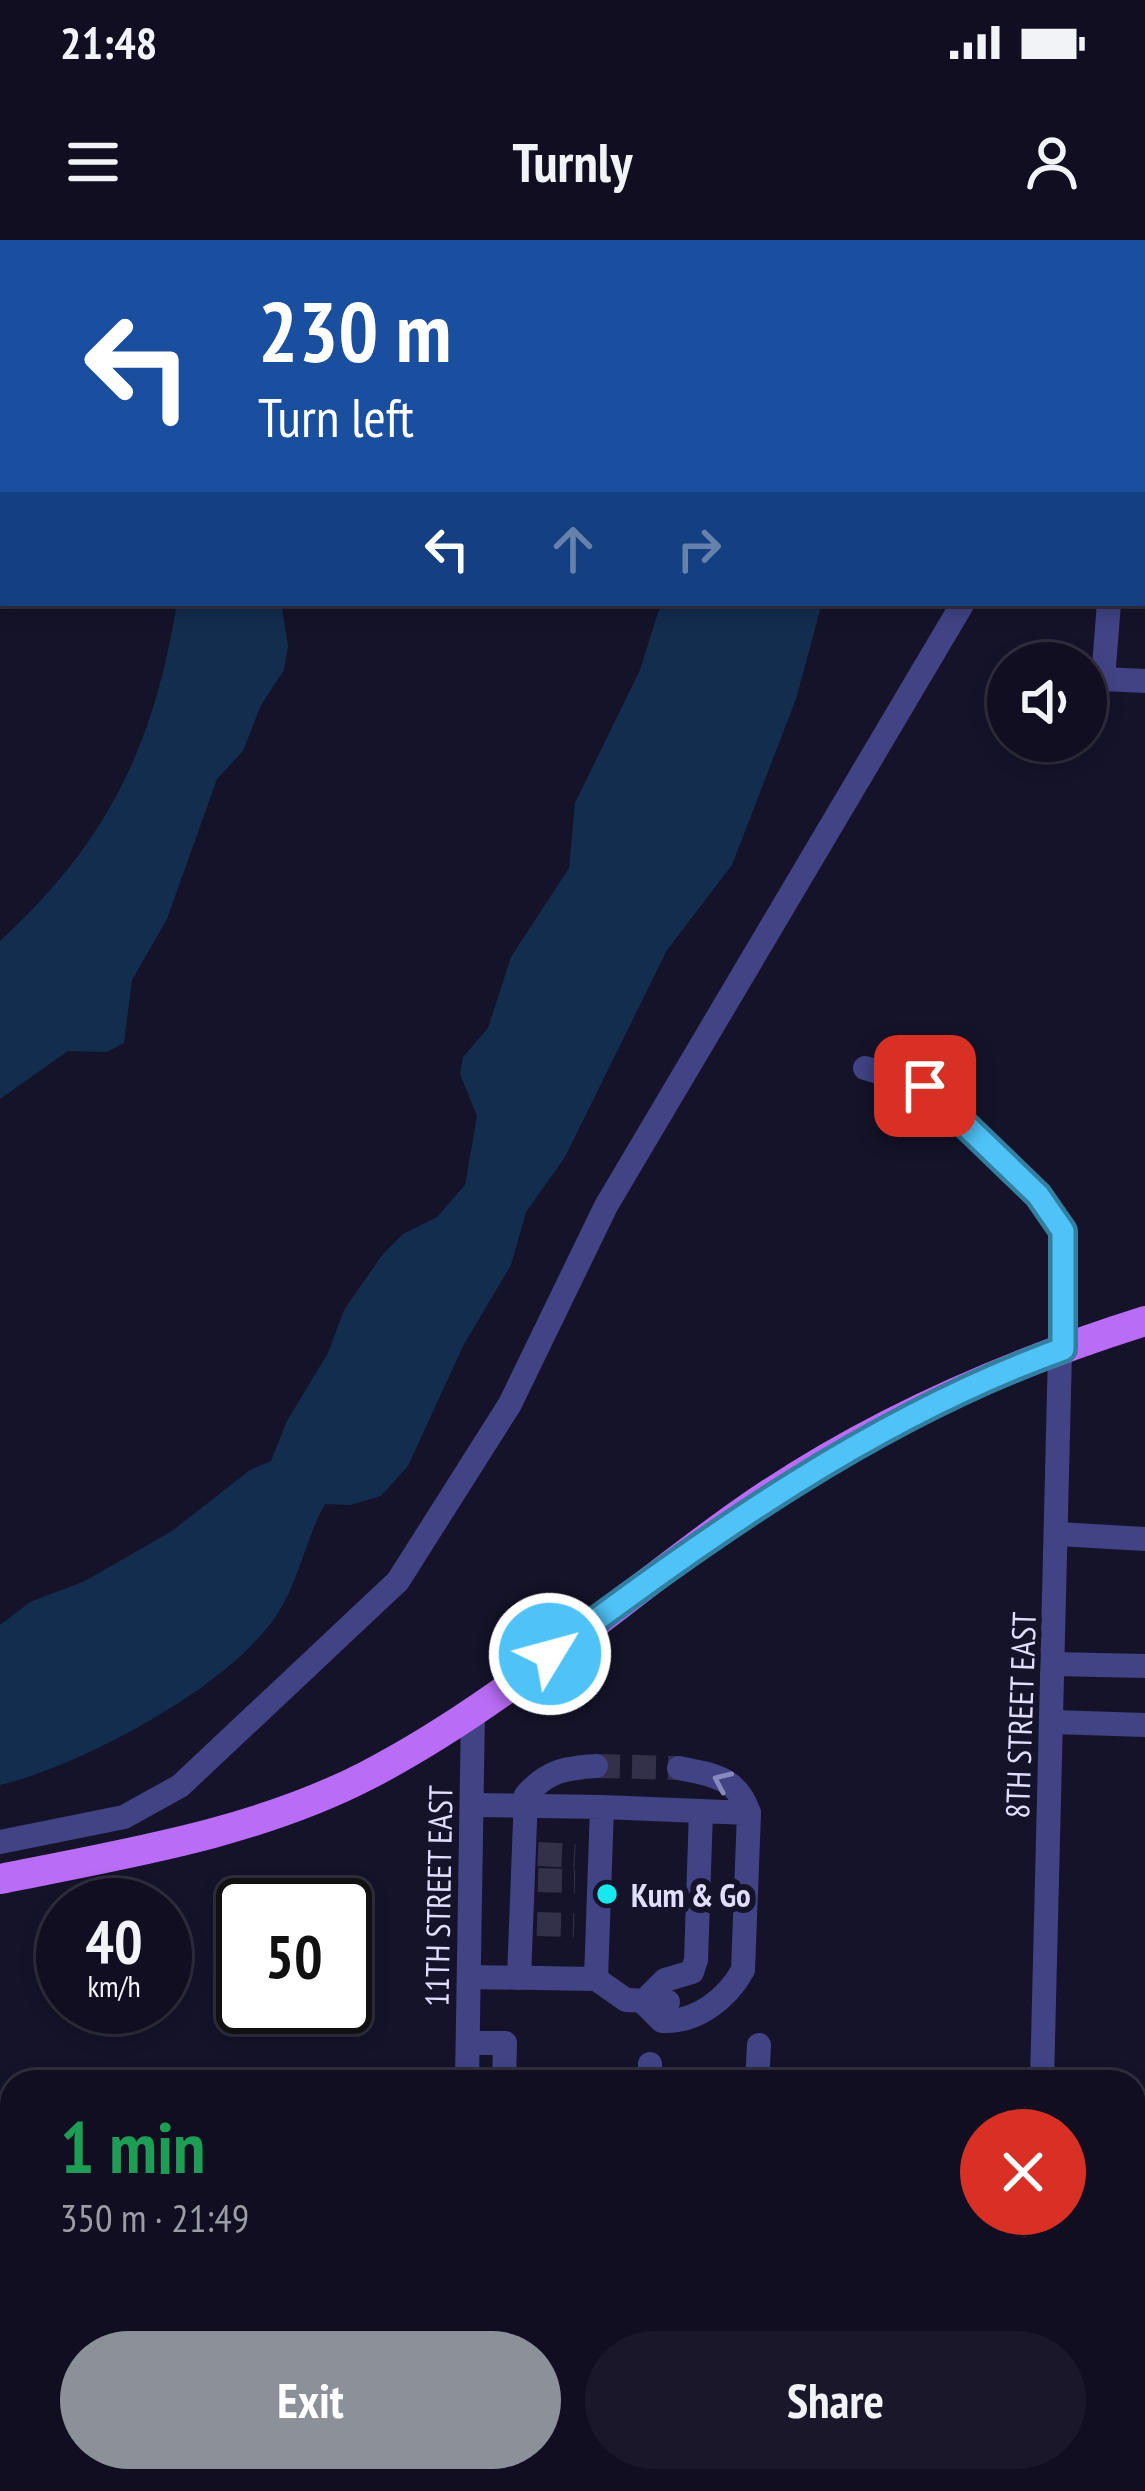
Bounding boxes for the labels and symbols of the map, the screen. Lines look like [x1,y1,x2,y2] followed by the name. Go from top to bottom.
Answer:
[874,1035,976,1137] pin
[487,1591,613,1717] position arrow
[995,1611,1045,1819] street label: 8TH STREET EAST
[713,1771,734,1795] one-way arrow
[415,1785,461,2007] street label: 11TH STREET EAST
[631,1873,751,1916] place label: Kum & Go
[216,1878,372,2034] speed limit sign: 50
[594,1881,620,1907] marker: Kum & Go

